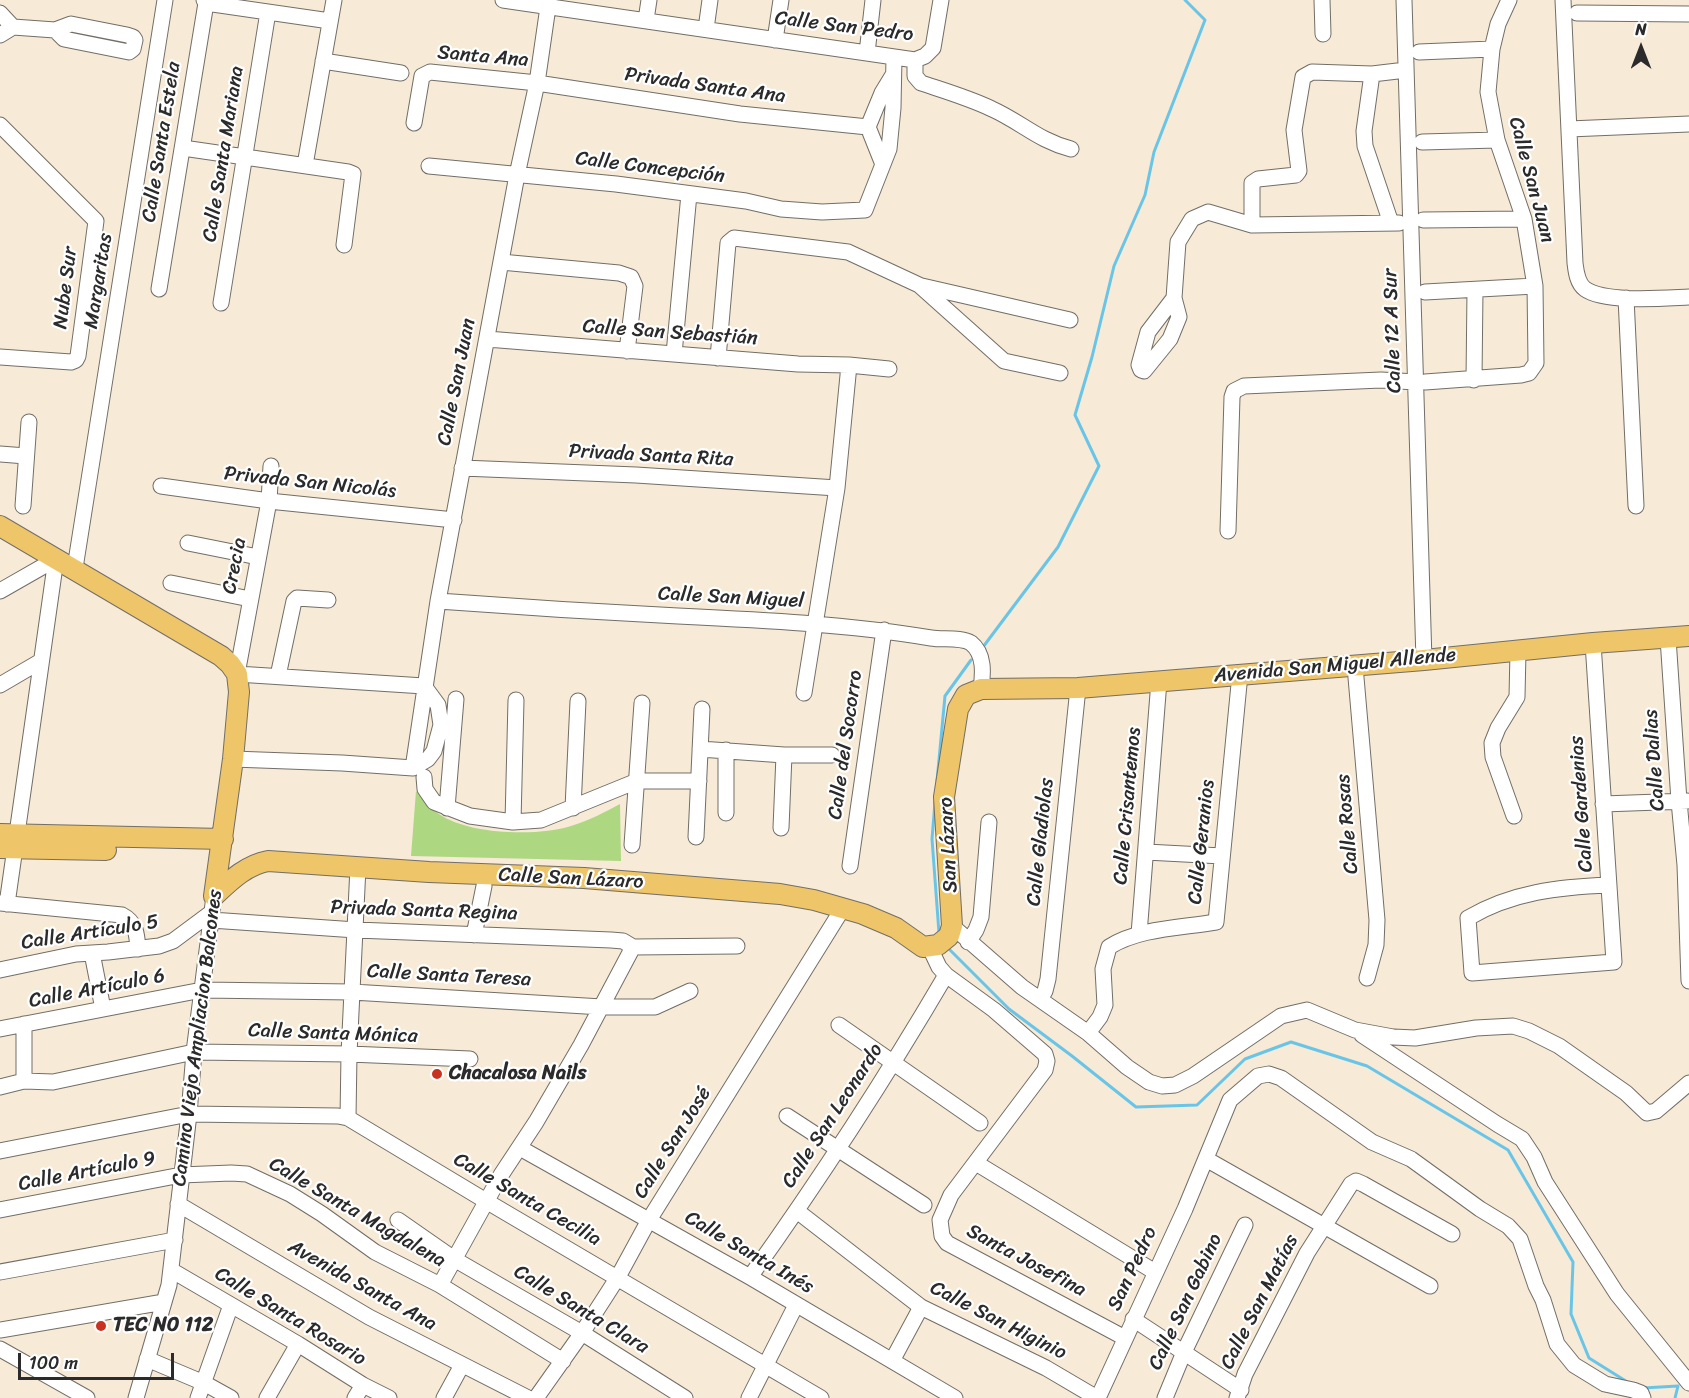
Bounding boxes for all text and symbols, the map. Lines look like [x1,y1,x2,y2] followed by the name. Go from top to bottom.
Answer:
[773,7,915,47] street label: Calle San Pedro
[1635,15,1647,44] text: N
[1611,18,1671,78] north arrow
[436,41,530,73] street label: Santa Ana
[137,60,187,224] street label: Calle Santa Estela
[623,63,787,109] street label: Privada Santa Ana
[198,64,250,244] street label: Calle Santa Mariana
[1503,115,1559,245] street label: Calle San Juan
[574,147,726,189] street label: Calle Concepción
[80,232,118,330] street label: Margaritas
[49,246,83,330] street label: Nube Sur
[1379,268,1407,394] street label: Calle 12 A Sur
[582,315,758,351] street label: Calle San Sebastián
[433,316,481,448] street label: Calle San Juan
[568,440,734,472] street label: Privada Santa Rita
[223,462,397,504] street label: Privada San Nicolás
[218,536,252,596] street label: Crecia
[657,582,805,614] street label: Calle San Miguel
[1213,643,1457,689] street label: Avenida San Miguel Allende
[824,669,868,821] street label: Calle del Socorro
[1639,708,1671,812] street label: Calle Dalias
[1109,726,1147,886] street label: Calle Crisantemos
[1565,735,1599,873] street label: Calle Gardenias
[1332,773,1364,875] street label: Calle Rosas
[1022,777,1060,907] street label: Calle Gladiolas
[1184,779,1220,905] street label: Calle Geranios
[935,797,963,893] street label: San Lázaro
[498,863,644,895] street label: Calle San Lázaro
[168,888,228,1188] street label: Camino Viejo Ampliacion Balcones
[330,896,518,926] street label: Privada Santa Regina
[19,910,161,956] street label: Calle Artículo 5
[366,960,532,992] street label: Calle Santa Teresa
[27,964,167,1014] street label: Calle Artículo 6
[248,1019,418,1049] street label: Calle Santa Mónica
[777,1039,889,1193] street label: Calle San Leonardo
[449,1062,586,1086] place label: Chacalosa Nails
[430,1067,444,1081] marker: Chacalosa Nails
[629,1083,717,1203] street label: Calle San José
[16,1147,158,1197] street label: Calle Artículo 9
[449,1148,605,1252] street label: Calle Santa Cecilia
[264,1153,450,1273] street label: Calle Santa Magdalena
[680,1206,818,1300] street label: Calle Santa Inés
[962,1219,1090,1303] street label: Santa Josefina
[1103,1223,1163,1315] street label: San Pedro
[1144,1230,1228,1374] street label: Calle San Gabino
[1216,1231,1304,1373] street label: Calle San Matías
[284,1235,440,1337] street label: Avenida Santa Ana
[509,1260,653,1360] street label: Calle Santa Clara
[210,1262,370,1372] street label: Calle Santa Rosario
[926,1276,1070,1366] street label: Calle San Higinio
[113,1314,213,1338] place label: TEC N0 112
[94,1319,108,1333] marker: TEC N0 112
[21,1341,177,1379] scale bar
[29,1347,78,1379] text: 100 m

